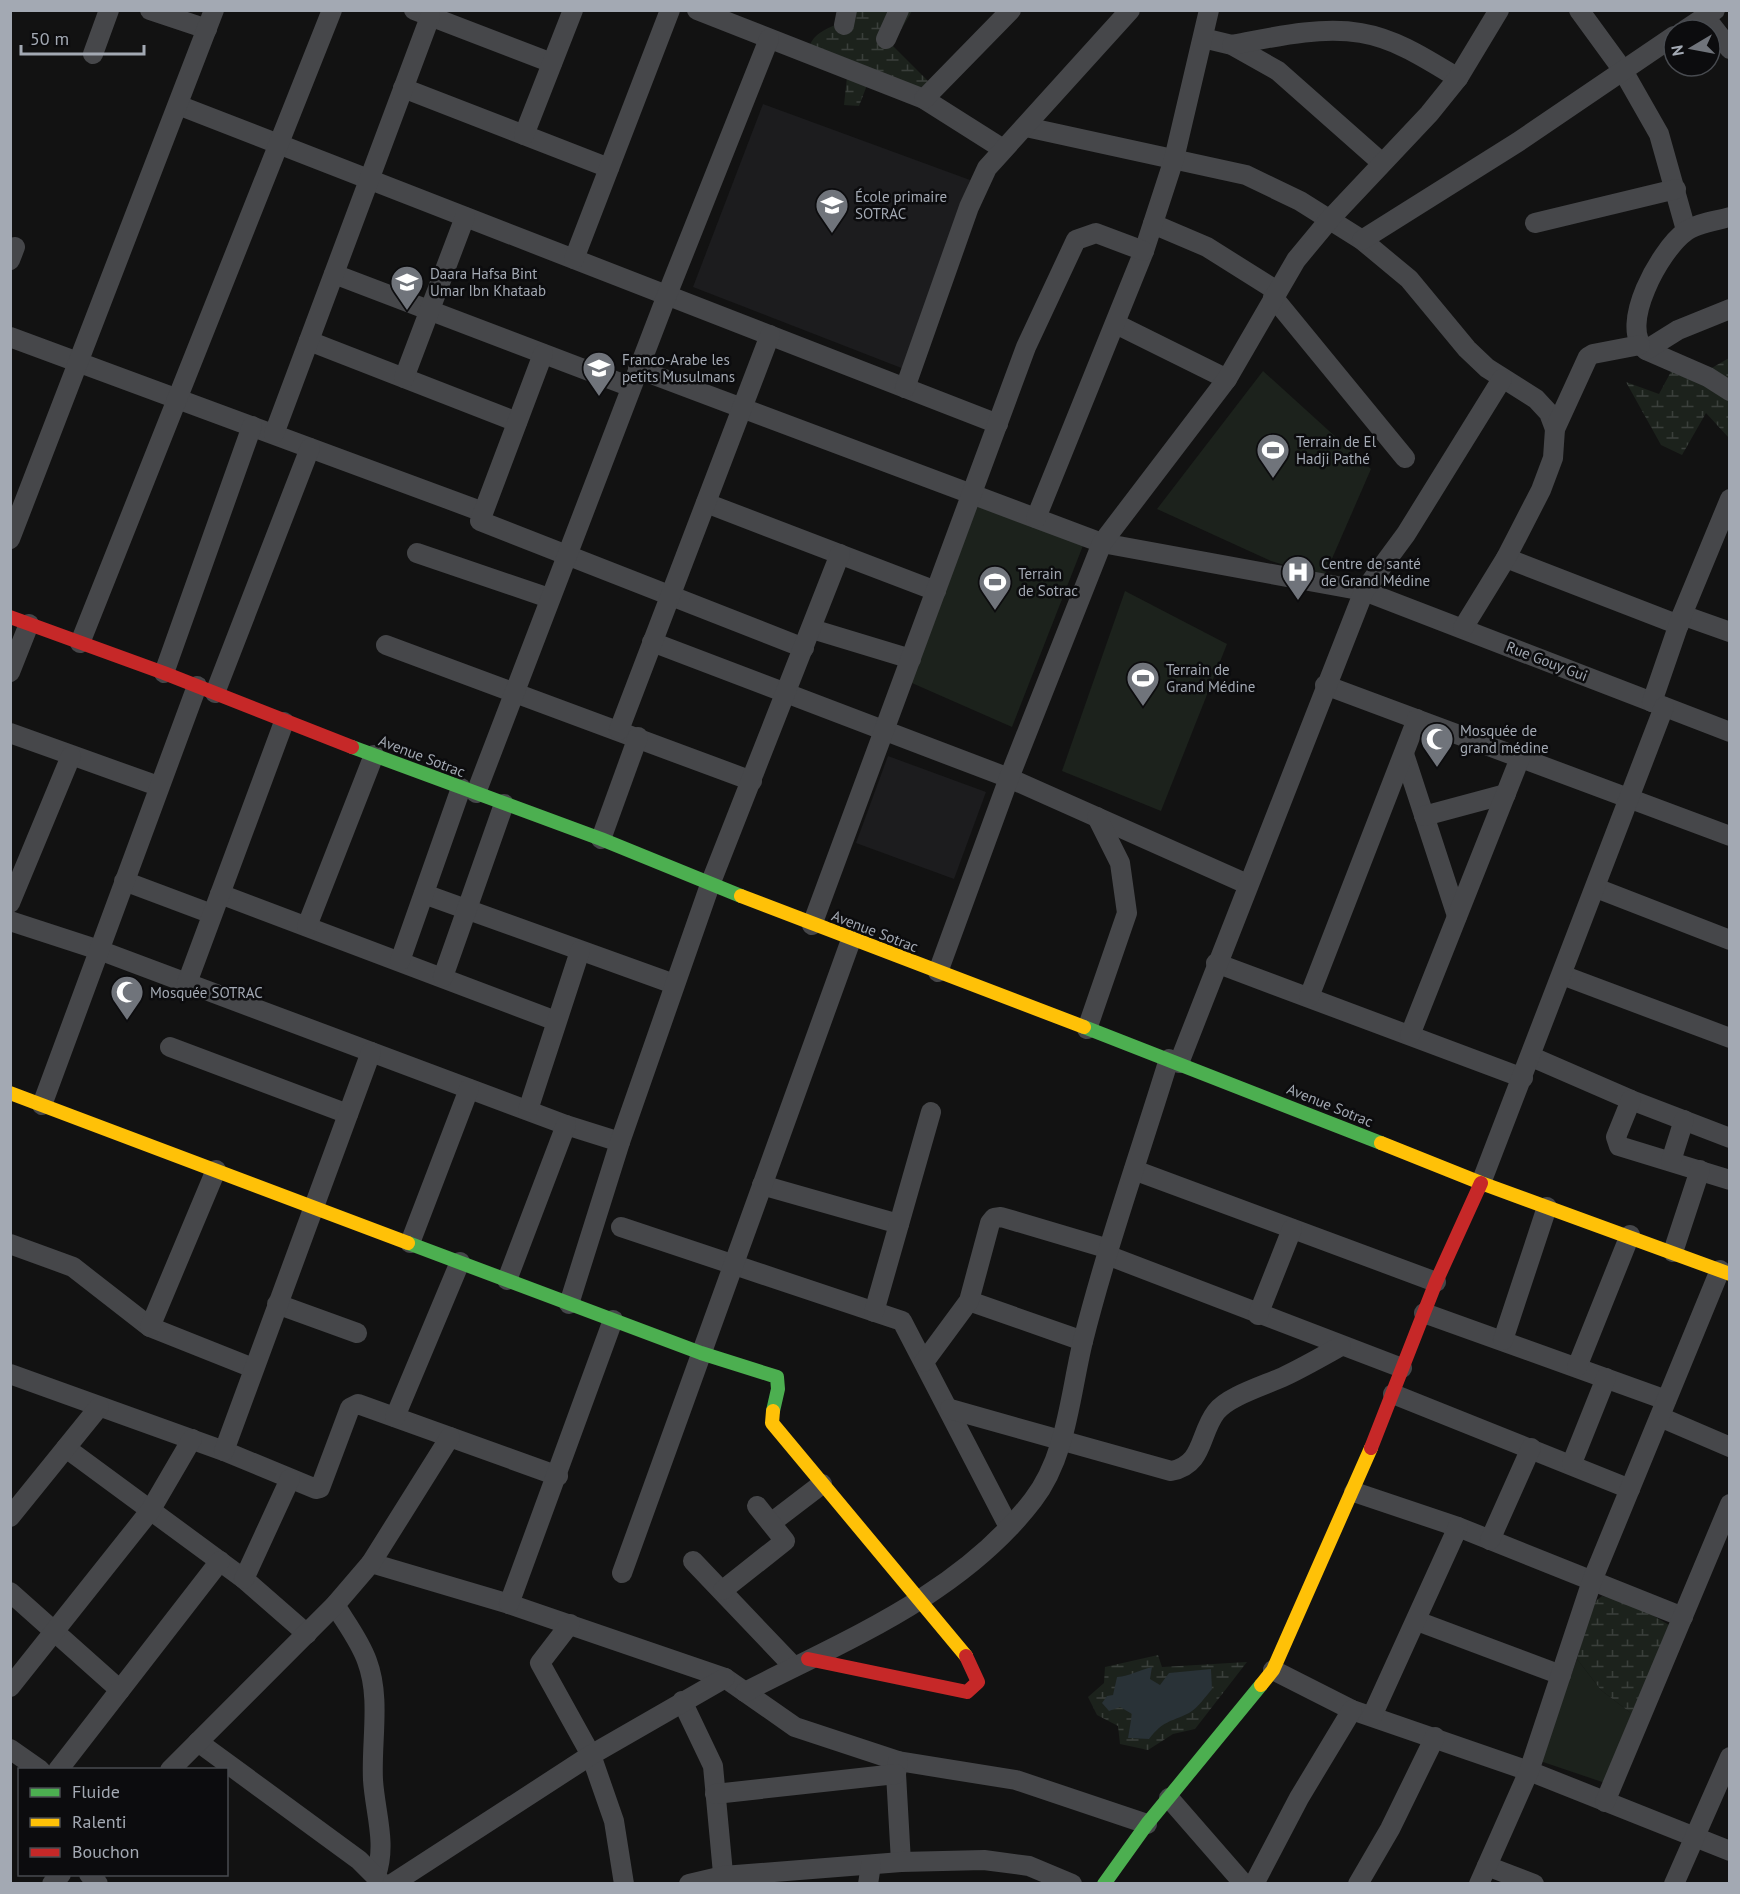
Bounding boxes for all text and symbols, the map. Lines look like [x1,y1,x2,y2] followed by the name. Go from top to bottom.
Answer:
[21,18,144,56] scale bar
[1662,18,1722,78] north arrow
[30,27,69,50] text: 50 m
[1666,44,1688,58] text: N
[814,187,850,234] school or university icon: École primaire SOTRAC
[855,187,947,223] place label: École primaire SOTRAC
[389,264,425,311] school or university icon: Daara Hafsa Bint Umar Ibn Khataab
[430,264,546,300] place label: Daara Hafsa Bint Umar Ibn Khataab
[581,350,617,397] school or university icon: Franco-Arabe les petits Musulmans
[622,350,735,386] place label: Franco-Arabe les petits Musulmans
[1255,432,1291,479] sports icon: Terrain de El Hadji Pathé
[1296,432,1377,468] place label: Terrain de El Hadji Pathé
[1280,554,1316,601] hospital icon: Centre de santé de Grand Médine
[1321,554,1430,590] place label: Centre de santé de Grand Médine
[977,564,1013,611] sports icon: Terrain de Sotrac
[1018,564,1078,600] place label: Terrain de Sotrac
[1504,637,1590,685] street label: Rue Gouy Gui
[1125,660,1161,707] sports icon: Terrain de Grand Médine
[1166,660,1255,696] place label: Terrain de Grand Médine
[1419,721,1455,768] mosque icon: Mosquée de grand médine
[1460,721,1549,757] place label: Mosquée de grand médine
[376,731,468,781] street label: Avenue Sotrac
[829,906,921,956] street label: Avenue Sotrac
[109,974,145,1021] mosque icon: Mosquée SOTRAC
[150,983,263,1002] place label: Mosquée SOTRAC
[1284,1079,1376,1131] street label: Avenue Sotrac
[18,1768,228,1876] legend
[72,1780,120,1803] text: Fluide
[72,1810,127,1833] text: Ralenti
[72,1840,139,1863] text: Bouchon

